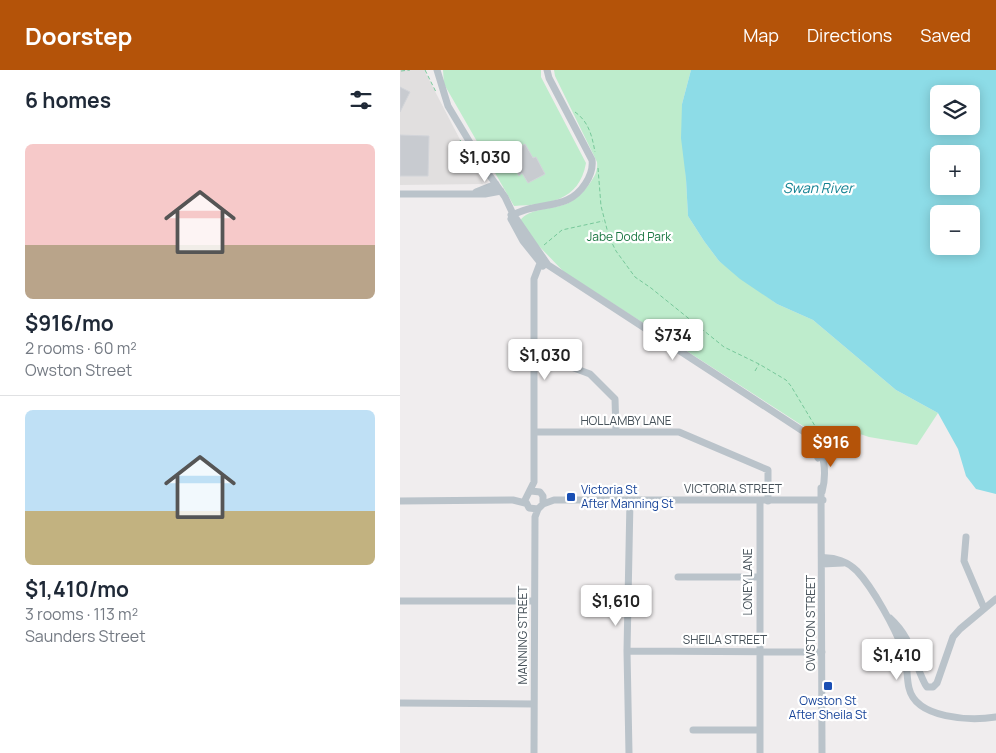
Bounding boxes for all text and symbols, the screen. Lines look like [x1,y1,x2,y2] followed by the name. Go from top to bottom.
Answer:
[25,19,132,52] text: Doorstep
[743,23,779,47] text: Map
[807,23,892,47] text: Directions
[920,23,971,47] text: Saved
[930,85,980,255] map controls
[930,85,980,135] button: layers
[25,86,111,114] text: 6 homes
[347,86,375,114] icon: filters
[444,140,526,183] pin: $1,030
[930,145,980,195] button: +
[459,146,511,168] text: $1,030
[155,177,245,267] icon: home
[783,178,855,197] water label: Swan River
[930,205,980,255] button: −
[587,228,672,245] park label: Jabe Dodd Park
[25,309,114,337] text: $916/mo
[643,318,703,361] pin: $734
[654,324,692,346] text: $734
[25,337,137,359] text: 2 rooms · 60 m²
[504,338,586,381] pin: $1,030
[519,344,571,366] text: $1,030
[25,359,132,381] text: Owston Street
[580,412,672,429] street label: HOLLAMBY LANE
[801,426,861,468] pin: $916
[813,431,849,453] text: $916
[155,442,245,532] icon: home
[684,480,783,497] street label: VICTORIA STREET
[581,481,674,512] place label: Victoria St After Manning St
[565,491,577,503] marker: Victoria St After Manning St
[739,548,756,616] street label: LONEY LANE
[802,574,819,671] street label: OWSTON STREET
[25,575,129,603] text: $1,410/mo
[575,584,657,627] pin: $1,610
[514,585,531,684] street label: MANNING STREET
[592,590,640,612] text: $1,610
[25,603,138,625] text: 3 rooms · 113 m²
[25,625,146,647] text: Saunders Street
[683,631,768,648] street label: SHEILA STREET
[856,638,938,681] pin: $1,410
[873,644,921,666] text: $1,410
[822,680,834,692] marker: Owston St After Sheila St
[789,692,867,723] place label: Owston St After Sheila St

